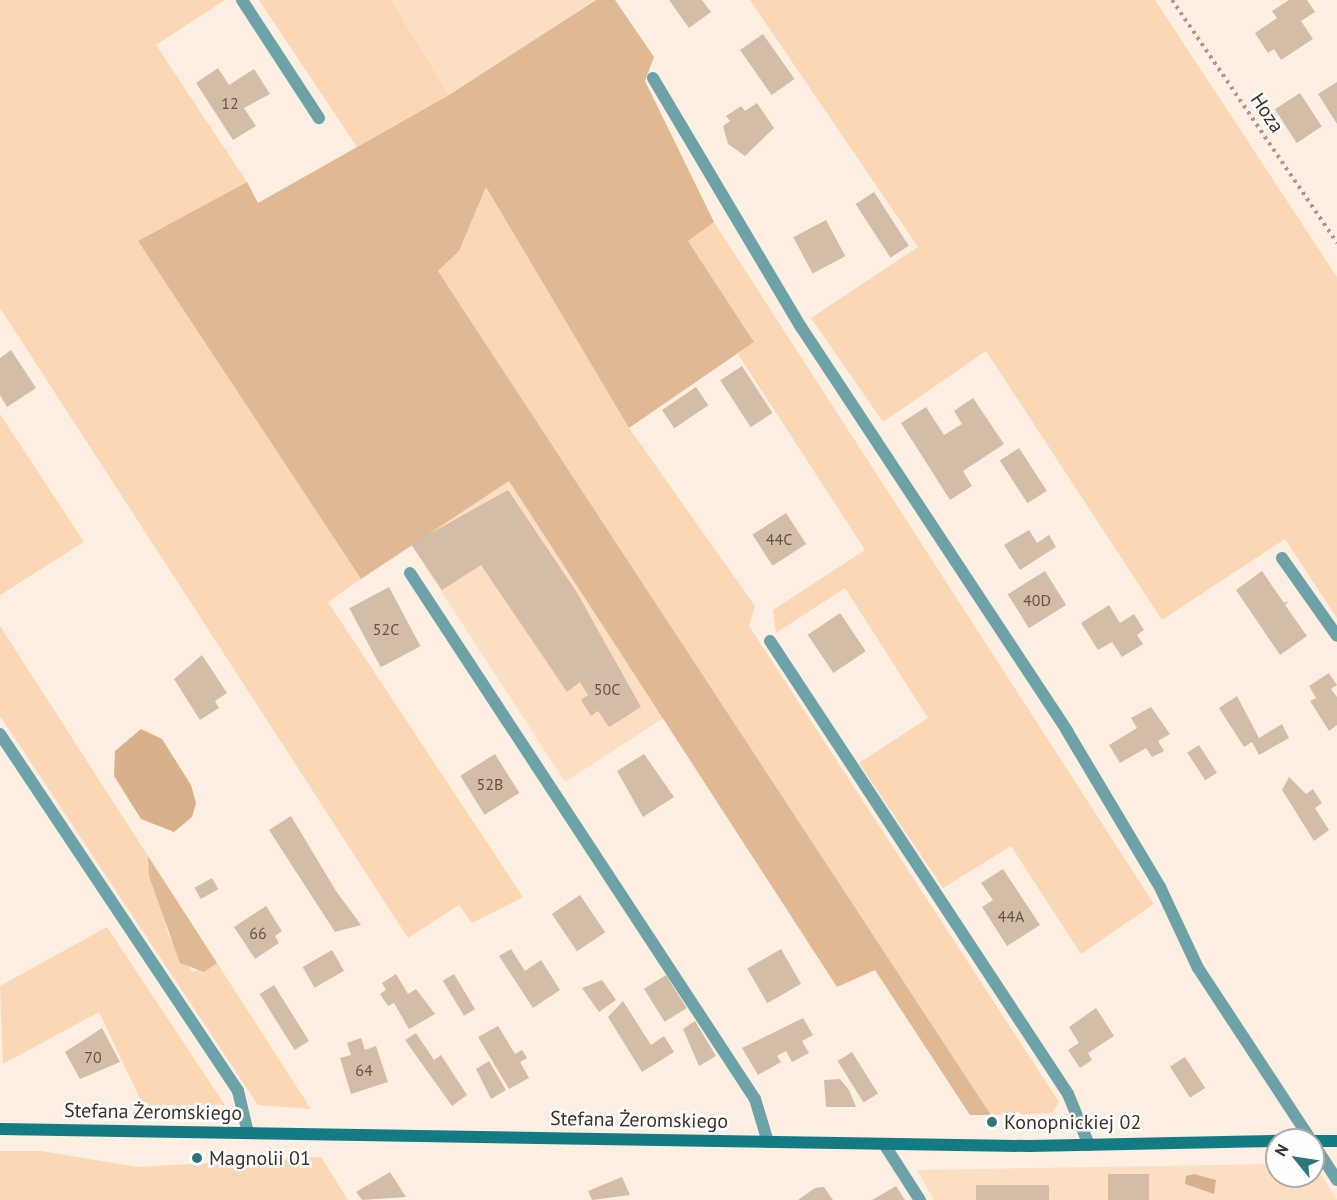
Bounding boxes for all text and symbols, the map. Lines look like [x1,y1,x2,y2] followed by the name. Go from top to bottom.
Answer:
[1245,89,1289,137] street label: Hoza
[221,93,239,113] house number: 12
[766,529,792,549] house number: 44C
[1023,590,1051,610] house number: 40D
[373,619,399,639] house number: 52C
[594,679,620,699] house number: 50C
[477,774,503,794] house number: 52B
[998,906,1024,926] house number: 44A
[249,923,267,943] house number: 66
[84,1047,102,1067] house number: 70
[355,1060,373,1080] house number: 64
[64,1098,242,1126] street label: Stefana Żeromskiego
[550,1106,728,1134] street label: Stefana Żeromskiego
[1004,1110,1141,1134] place label: Konopnickiej 02
[985,1115,999,1129] marker: Konopnickiej 02
[1265,1128,1325,1188] north arrow
[1270,1140,1292,1160] text: N
[209,1146,311,1170] place label: Magnolii 01
[190,1151,204,1165] marker: Magnolii 01

